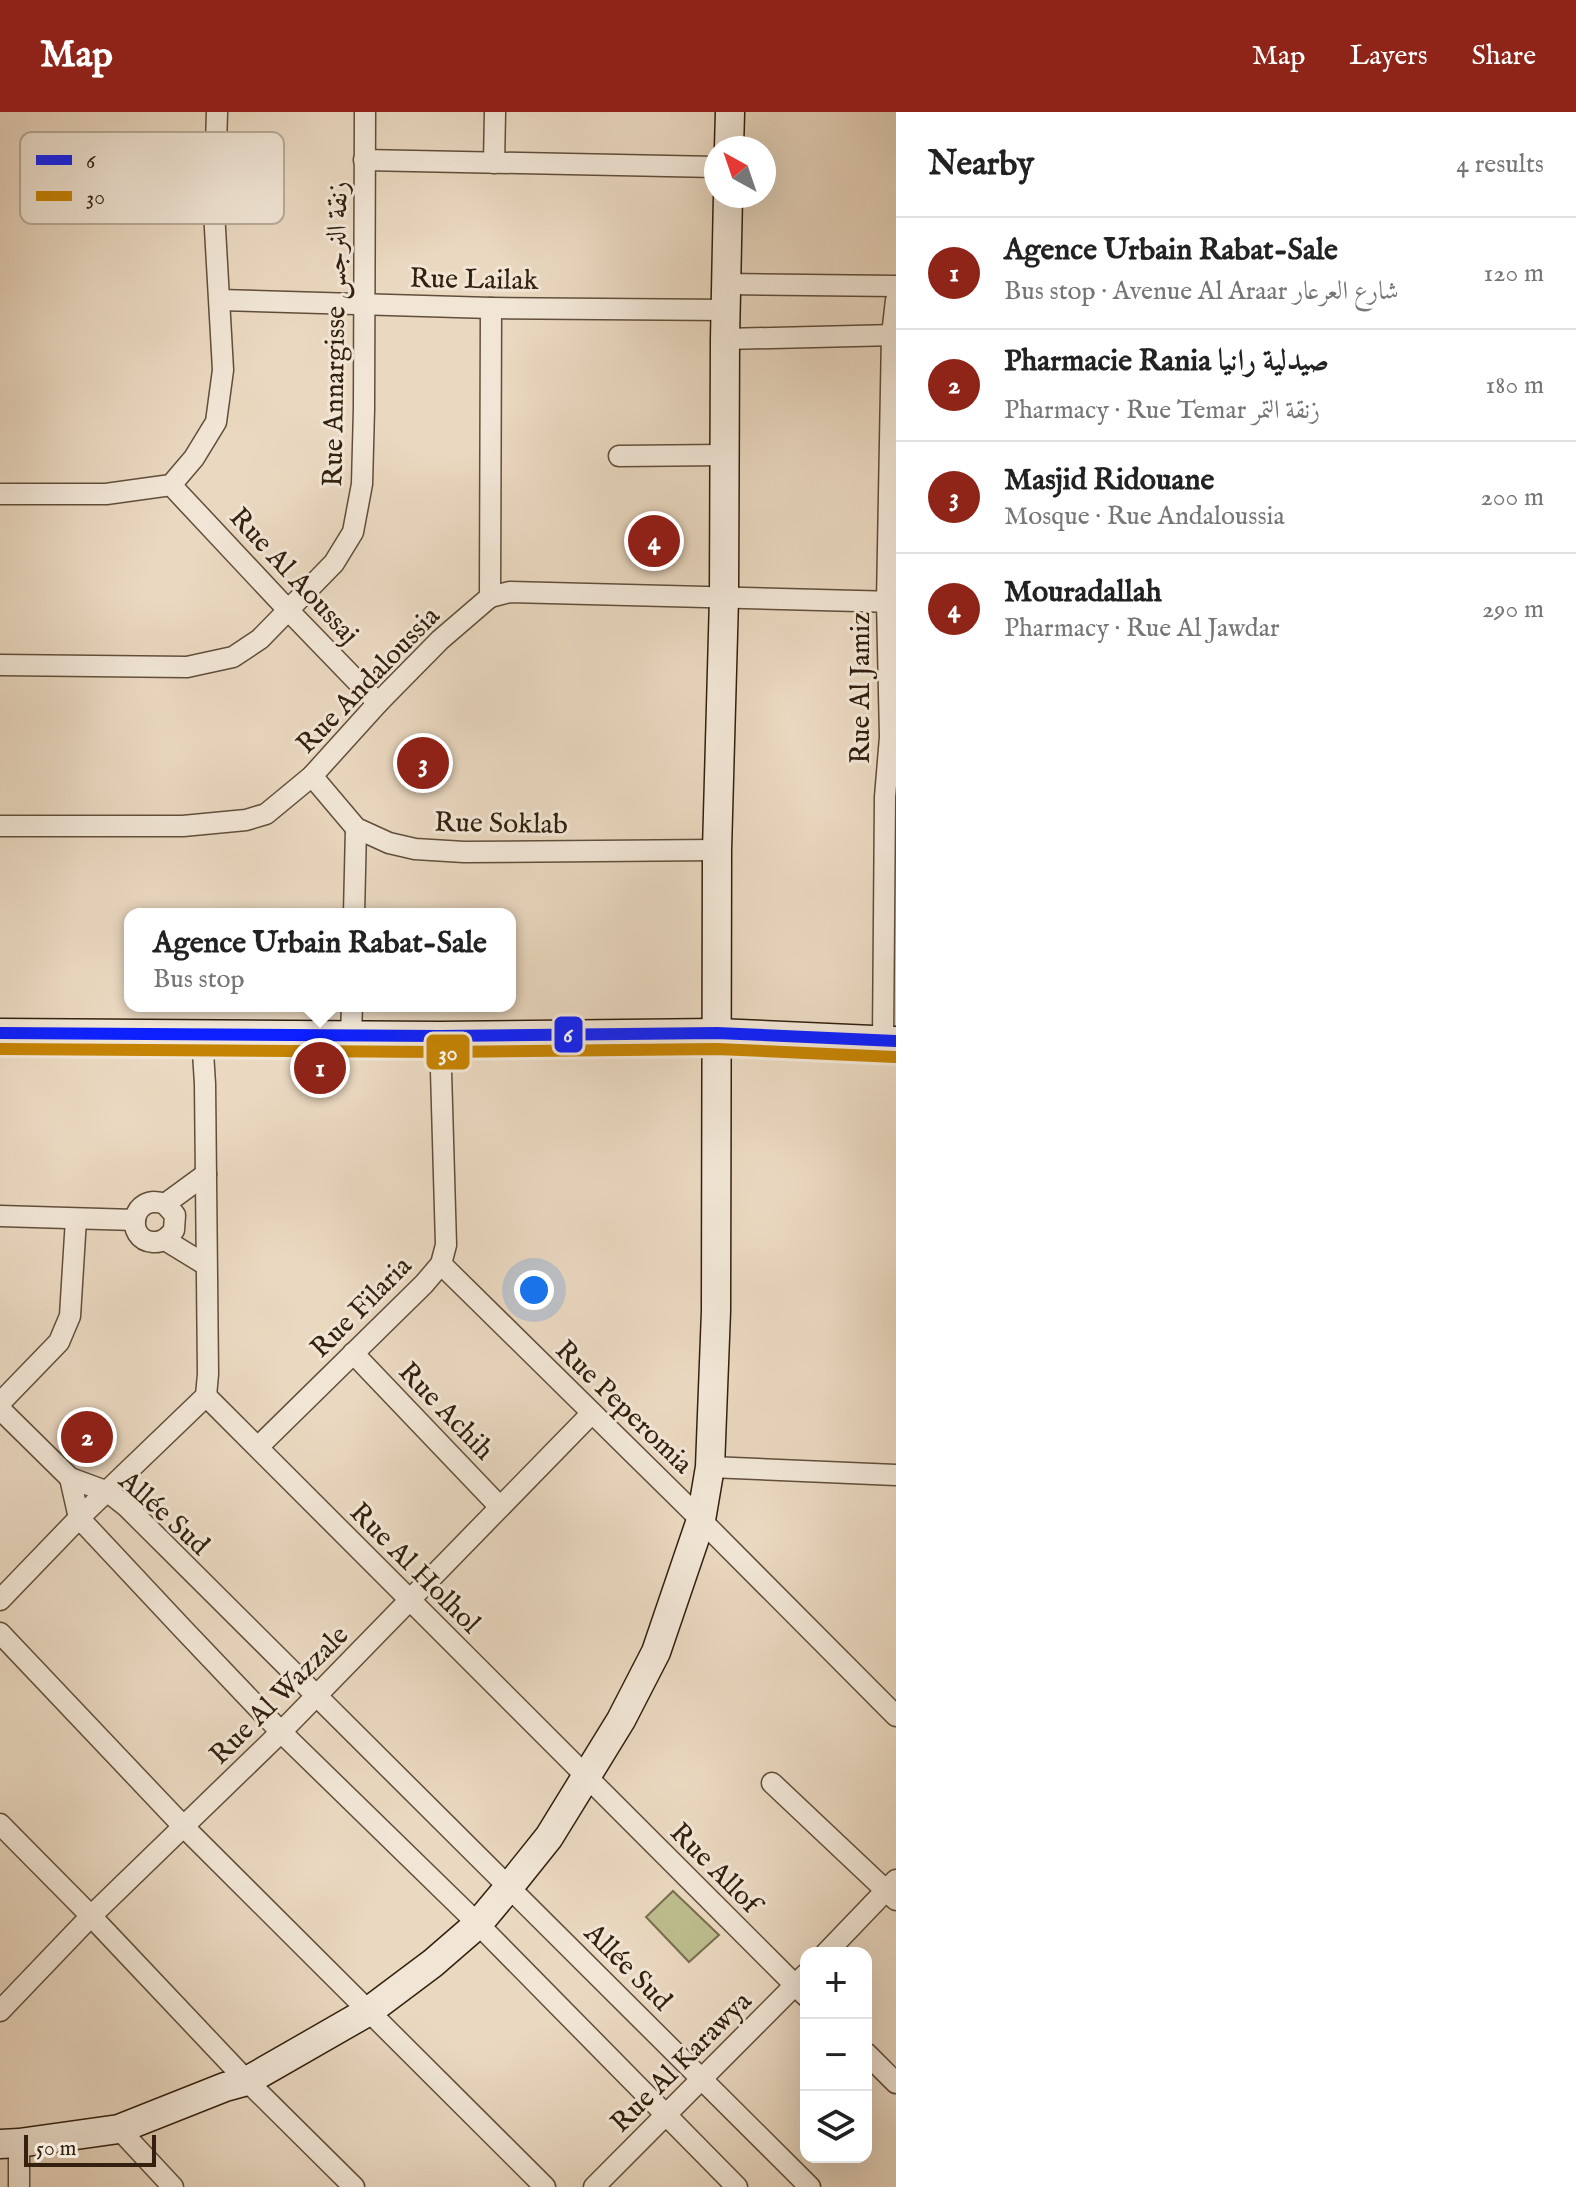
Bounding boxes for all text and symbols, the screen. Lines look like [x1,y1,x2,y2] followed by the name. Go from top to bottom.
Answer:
[40,32,113,80] text: Map
[1252,39,1305,74] text: Map
[1349,39,1428,74] text: Layers
[1472,39,1536,74] text: Share
[20,132,284,224] legend
[704,136,776,208] north arrow
[928,143,1034,186] text: Nearby
[86,148,96,176] text: 6
[1456,148,1544,181] text: 4 results
[316,181,357,487] street label: Rue Annargisse زنقة النرجس
[86,184,105,212] text: 30
[1004,232,1338,270] text: Agence Urbain Rabat-Sale
[949,257,959,290] text: 1
[1484,257,1544,290] text: 120 m
[409,262,540,299] street label: Rue Lailak
[1004,275,1399,308] text: Bus stop · Avenue Al Araar شارع العرعار
[1004,343,1329,381] text: Pharmacie Rania صيدلية رانيا
[948,369,960,402] text: 2
[1486,369,1544,402] text: 180 m
[1004,394,1320,427] text: Pharmacy · Rue Temar زنقة التمر
[1004,462,1214,500] text: Masjid Ridouane
[949,481,959,514] text: 3
[1480,481,1544,514] text: 200 m
[1004,500,1285,533] text: Mosque · Rue Andaloussia
[221,501,365,652] street label: Rue Al Aoussaj
[628,511,680,571] pin: 4
[1004,574,1162,612] text: Mouradallah
[948,593,960,626] text: 4
[1482,593,1544,626] text: 290 m
[290,599,449,762] street label: Rue Andaloussia
[844,612,879,764] street label: Rue Al Jamiz
[1004,612,1279,645] text: Pharmacy · Rue Al Jawdar
[397,733,449,793] pin: 3
[434,806,568,843] street label: Rue Soklab
[124,908,516,1012] popup
[153,925,487,963] text: Agence Urbain Rabat-Sale
[153,963,245,996] text: Bus stop
[553,1015,584,1054] line badge: 6
[563,1022,574,1050] text: 6
[425,1033,471,1071] line badge: 30
[294,1038,346,1098] pin: 1
[438,1040,458,1068] text: 30
[304,1249,421,1366] street label: Rue Filaria
[514,1270,554,1310] your location
[547,1333,700,1483] street label: Rue Peperomia
[390,1355,501,1468] street label: Rue Achih
[61,1407,113,1467] pin: 2
[110,1463,216,1564] street label: Allée Sud
[341,1496,487,1642] street label: Rue Al Holhol
[203,1619,357,1773] street label: Rue Al Wazzale
[662,1816,770,1925] street label: Rue Allof
[575,1916,678,2019] street label: Allée Sud
[800,1947,872,2163] map controls
[800,1947,872,2019] button: +
[604,1984,760,2141] street label: Rue Al Karawya
[800,2019,872,2091] button: −
[800,2091,872,2163] button: layers
[24,2131,156,2167] scale bar
[36,2135,77,2163] text: 50 m

